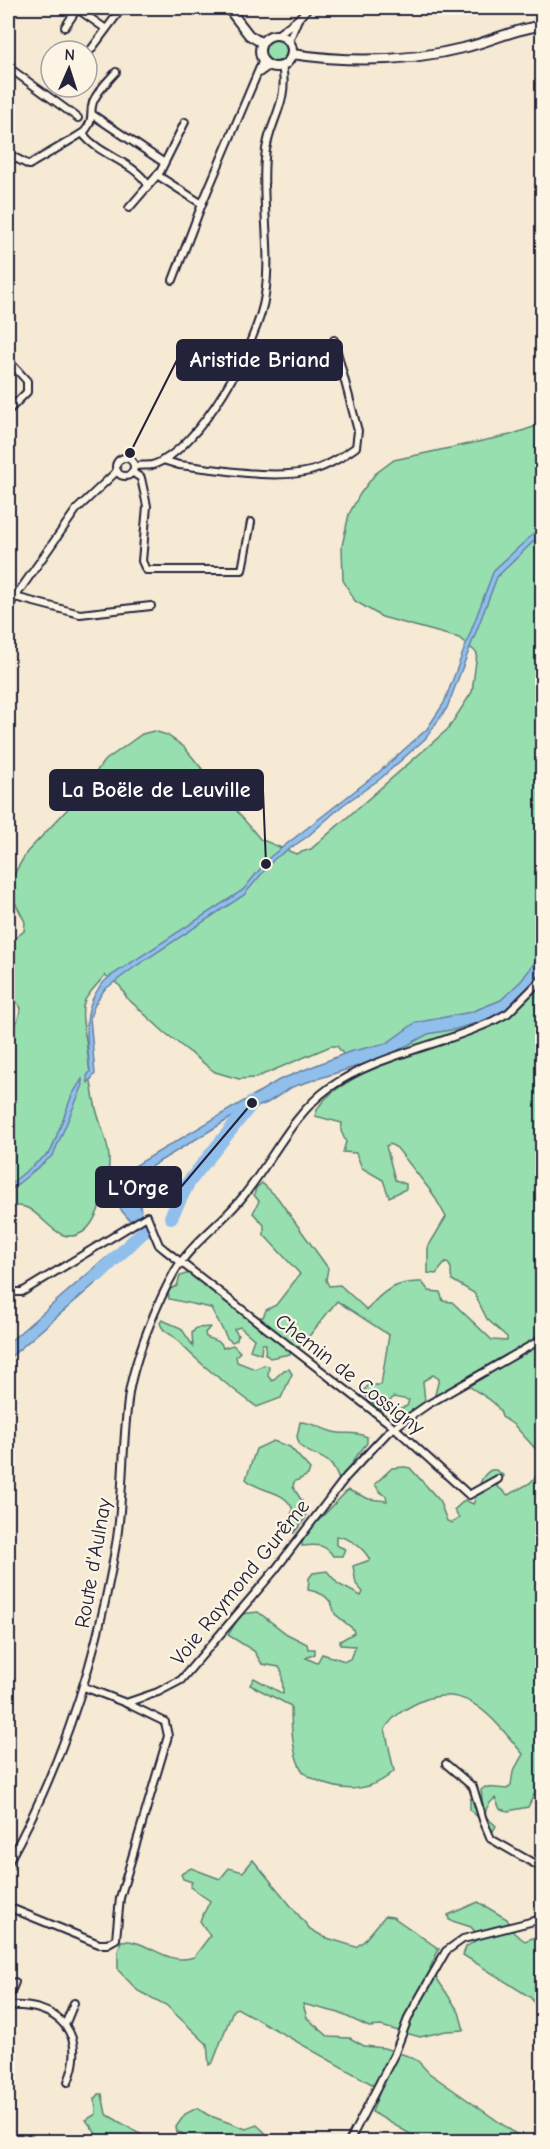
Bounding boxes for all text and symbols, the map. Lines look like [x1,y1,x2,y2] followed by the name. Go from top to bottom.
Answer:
[39,39,99,99] north arrow
[64,46,75,64] text: N
[177,340,342,380] callout: Aristide Briand
[190,347,330,373] text: Aristide Briand
[50,770,263,810] callout: La Boële de Leuville
[61,777,251,803] text: La Boële de Leuville
[96,1167,181,1207] callout: L'Orge
[108,1175,169,1201] text: L'Orge
[271,1308,430,1440] street label: Chemin de Cossigny
[166,1494,314,1670] street label: Voie Raymond Gurême
[70,1495,116,1630] street label: Route d'Aulnay

